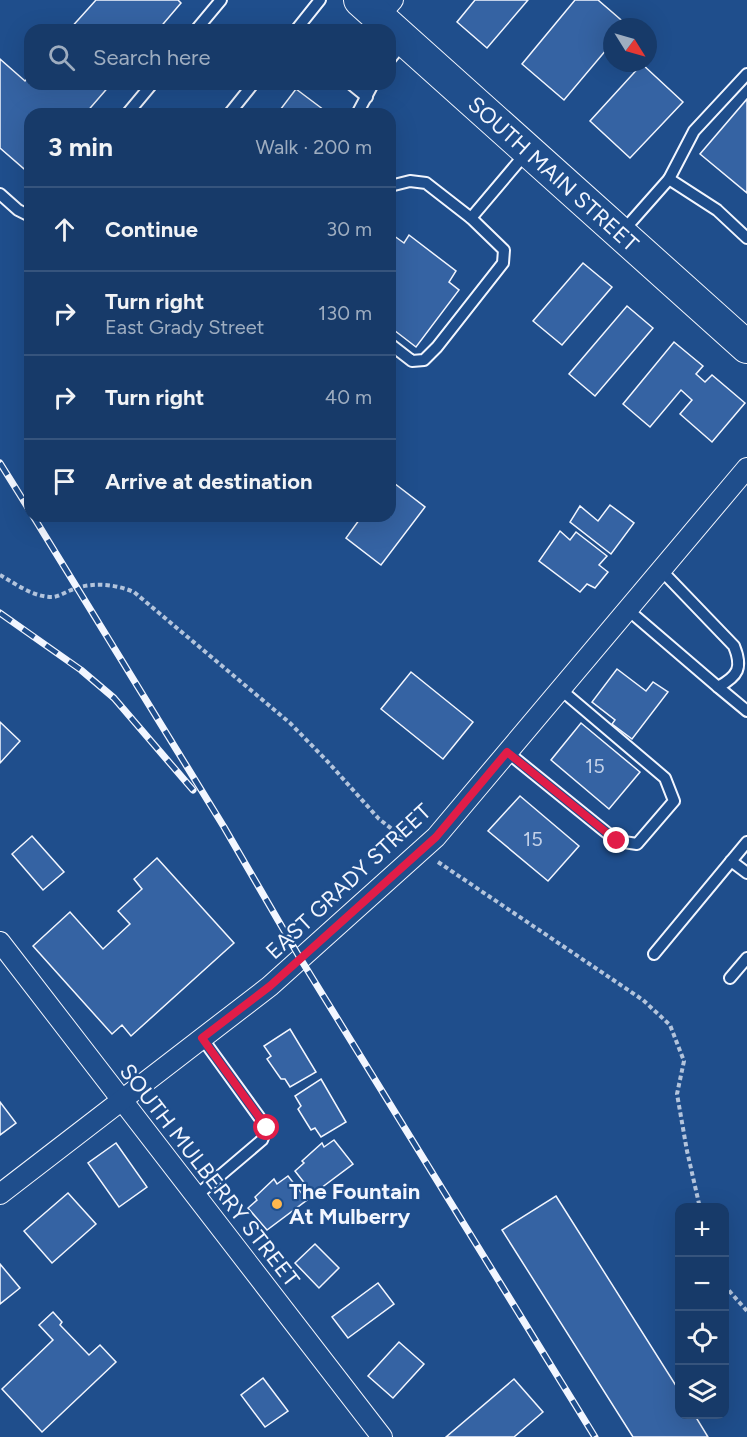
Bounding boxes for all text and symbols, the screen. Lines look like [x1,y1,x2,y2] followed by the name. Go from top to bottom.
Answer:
[603,18,657,72] north arrow
[24,24,396,90] search box
[45,41,78,74] icon: search
[93,44,211,71] text: Search here
[462,91,644,257] street label: SOUTH MAIN STREET
[48,131,113,163] text: 3 min
[256,135,372,159] text: Walk · 200 m
[48,213,81,246] icon: ahead
[105,216,198,243] text: Continue
[326,217,372,241] text: 30 m
[105,288,204,315] text: Turn right
[48,297,81,330] icon: right
[318,301,372,325] text: 130 m
[105,315,264,339] text: East Grady Street
[48,381,81,414] icon: right
[105,384,204,411] text: Turn right
[325,385,372,409] text: 40 m
[48,465,81,498] icon: arrive
[105,468,313,495] text: Arrive at destination
[585,754,605,778] house number: 15
[260,798,436,965] street label: EAST GRADY STREET
[523,827,543,851] house number: 15
[603,827,629,853] route end
[114,1058,305,1292] street label: SOUTH MULBERRY STREET
[253,1114,279,1140] route start
[289,1178,420,1230] place label: The Fountain At Mulberry
[270,1197,284,1211] marker: The Fountain At Mulberry
[675,1203,729,1419] map controls
[675,1203,729,1257] button: +
[675,1257,729,1311] button: −
[675,1311,729,1365] button: locate
[675,1365,729,1419] button: layers

